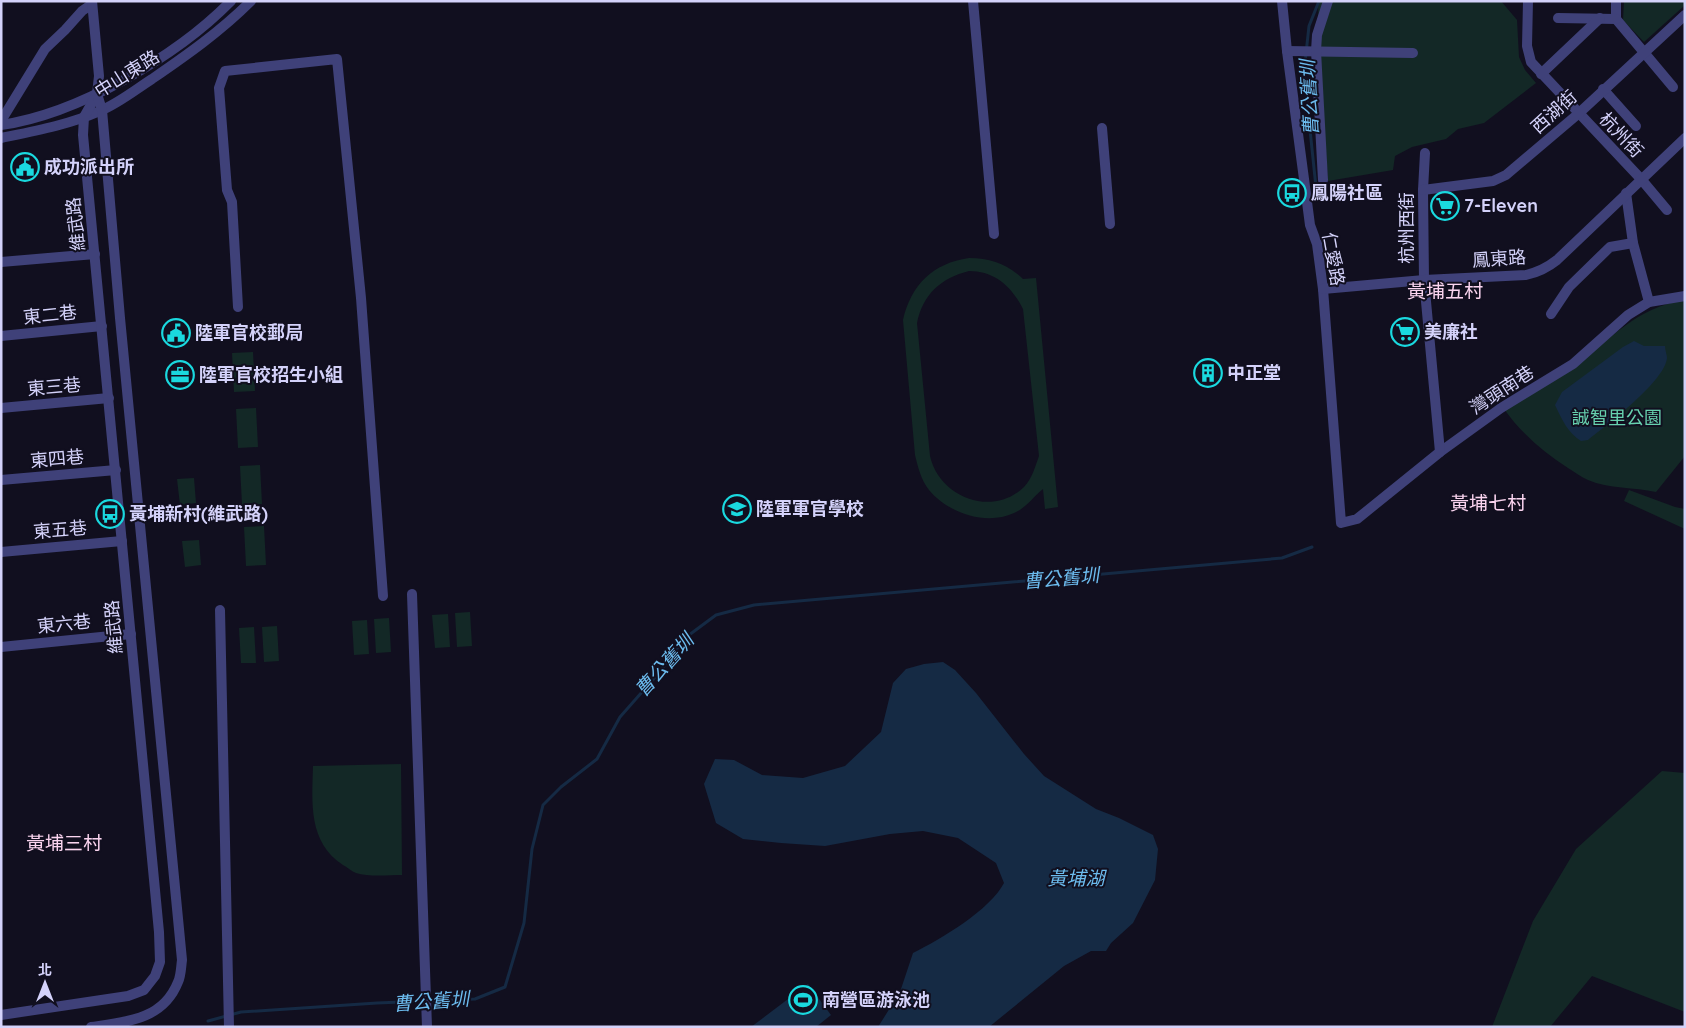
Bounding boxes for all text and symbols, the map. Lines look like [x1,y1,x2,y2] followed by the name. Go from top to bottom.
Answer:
[90,45,163,102] street label: 中山東路
[1295,56,1323,137] water label: 曹公舊圳
[1526,85,1581,138] street label: 西湖街
[1594,107,1648,162] street label: 杭州街
[10,152,40,182] public building icon: 成功派出所
[44,155,134,178] place label: 成功派出所
[1277,178,1307,208] bus stop icon: 鳳陽社區
[1311,181,1383,204] place label: 鳳陽社區
[1430,191,1460,221] supermarket icon: 7-Eleven
[1395,192,1418,264] street label: 杭州西街
[1464,194,1538,217] place label: 7-Eleven
[61,196,90,252] street label: 維武路
[1317,230,1350,287] street label: 仁愛路
[1471,245,1527,272] street label: 鳳東路
[1407,279,1483,303] district label: 黃埔五村
[22,300,78,329] street label: 東二巷
[1390,317,1420,347] supermarket icon: 美廉社
[161,318,191,348] public building icon: 陸軍官校郵局
[1424,320,1478,343] place label: 美廉社
[195,321,303,344] place label: 陸軍官校郵局
[1193,358,1223,388] building icon: 中正堂
[165,360,195,390] office icon: 陸軍官校招生小組
[1465,360,1538,419] street label: 灣頭南巷
[1227,361,1281,384] place label: 中正堂
[199,363,343,386] place label: 陸軍官校招生小組
[26,373,82,400] street label: 東三巷
[1572,406,1662,429] park label: 誠智里公園
[29,445,85,472] street label: 東四巷
[1450,491,1526,515] district label: 黃埔七村
[722,494,752,524] school or university icon: 陸軍軍官學校
[756,497,864,520] place label: 陸軍軍官學校
[95,499,125,529] bus stop icon: 黃埔新村(維武路)
[129,502,268,525] place label: 黃埔新村(維武路)
[32,516,88,543] street label: 東五巷
[1022,562,1103,593] water label: 曹公舊圳
[100,599,127,655] street label: 維武路
[36,609,92,638] street label: 東六巷
[630,627,700,701] water label: 曹公舊圳
[26,831,102,855] district label: 黃埔三村
[1047,866,1107,890] water label: 黃埔湖
[20,958,70,1008] north arrow
[38,961,52,979] text: 北
[788,985,818,1015] sports icon: 南營區游泳池
[392,986,473,1016] water label: 曹公舊圳
[822,988,930,1011] place label: 南營區游泳池

